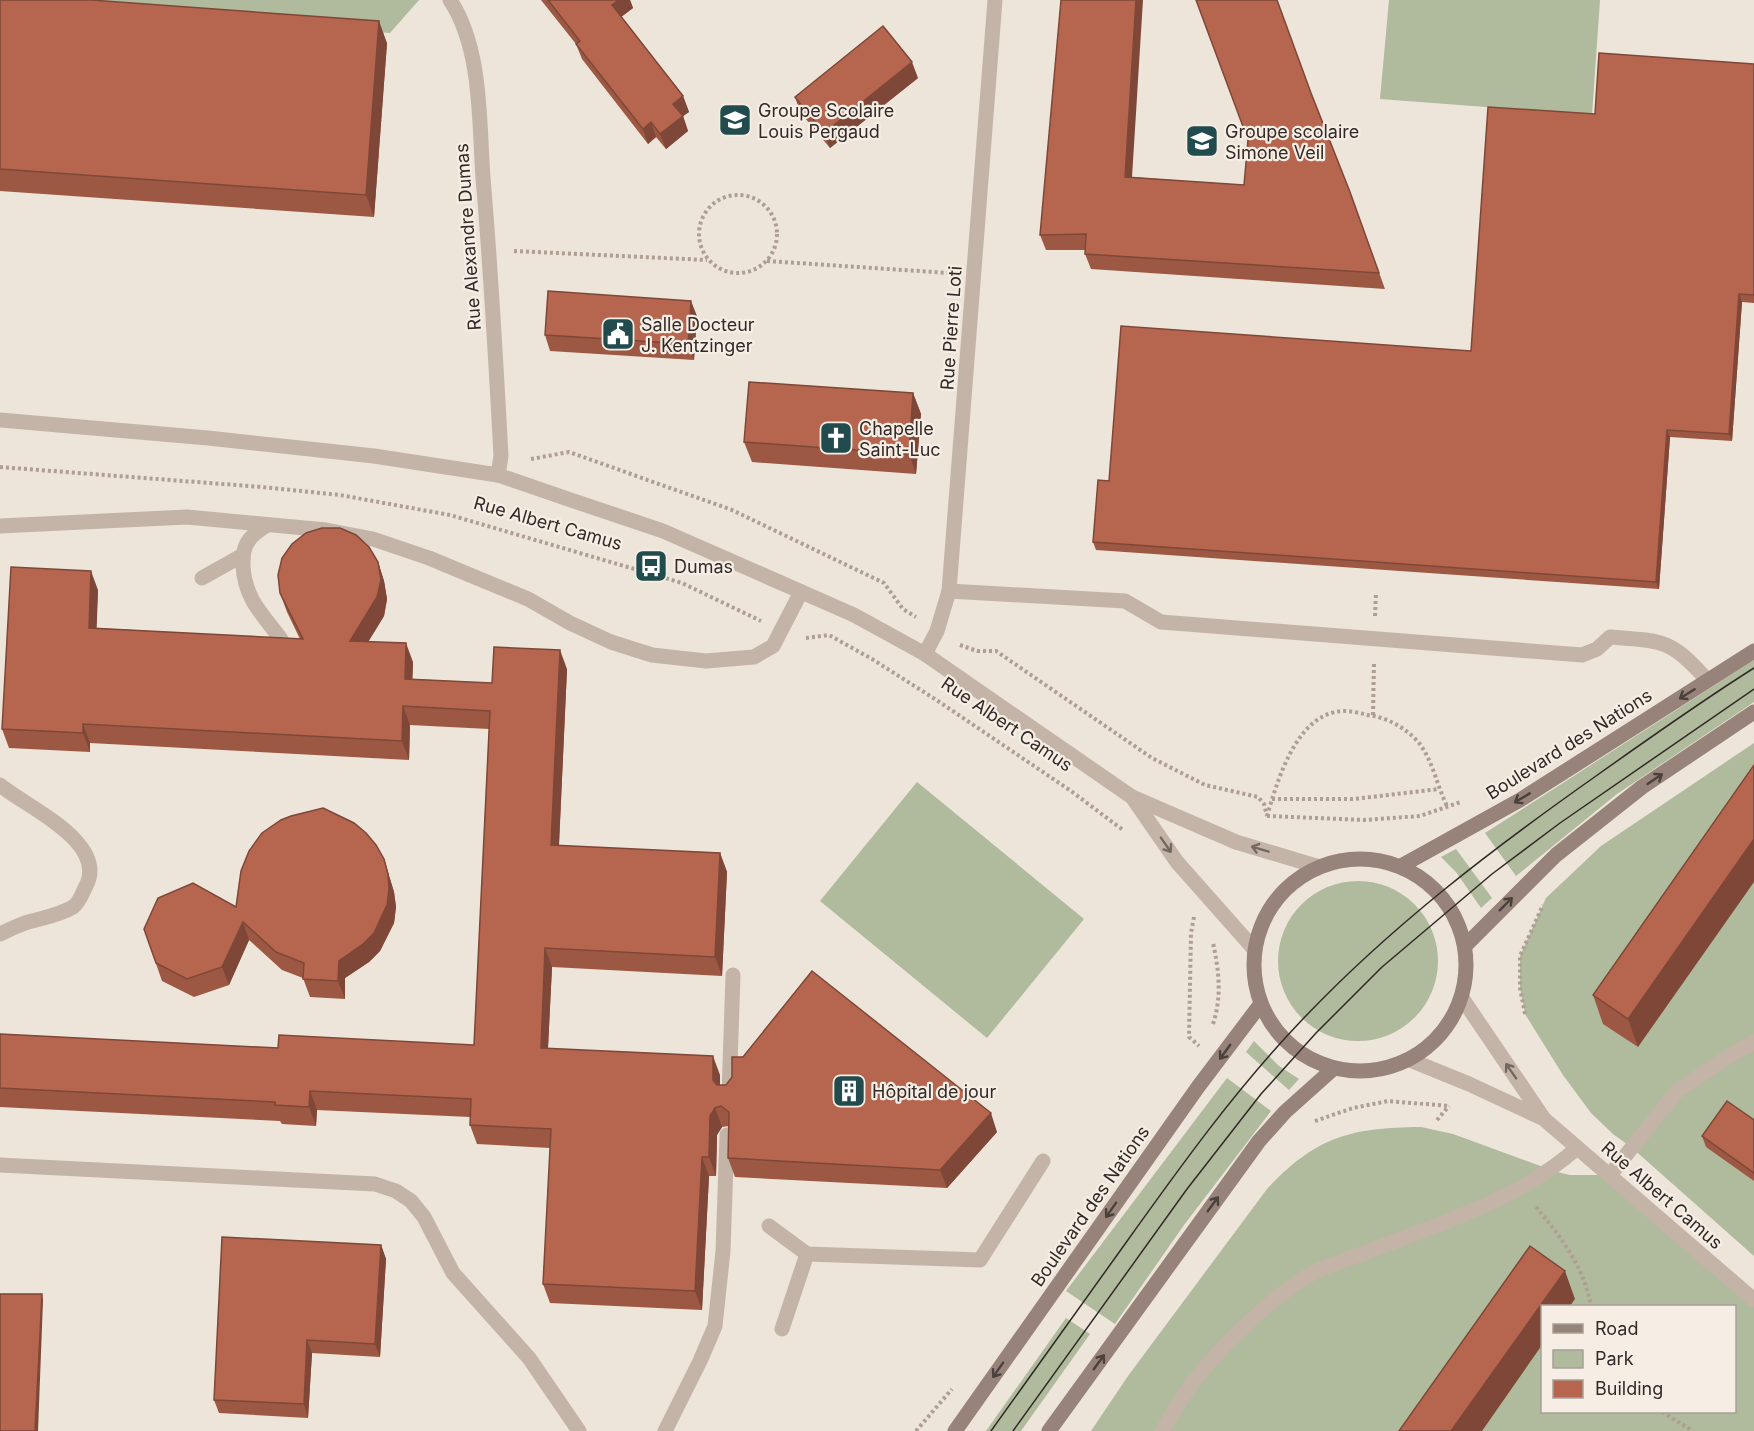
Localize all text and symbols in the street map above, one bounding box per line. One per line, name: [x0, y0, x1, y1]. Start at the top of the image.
place label: Groupe Scolaire Louis Pergaud: [758, 100, 894, 142]
school or university icon: Groupe Scolaire Louis Pergaud: [717, 102, 753, 138]
place label: Groupe scolaire Simone Veil: [1225, 121, 1359, 163]
school or university icon: Groupe scolaire Simone Veil: [1184, 123, 1220, 159]
street label: Rue Alexandre Dumas: [451, 143, 485, 331]
street label: Rue Pierre Loti: [936, 265, 966, 391]
place label: Salle Docteur J. Kentzinger: [641, 314, 755, 356]
public building icon: Salle Docteur J. Kentzinger: [600, 316, 636, 352]
place label: Chapelle Saint-Luc: [859, 418, 941, 460]
church icon: Chapelle Saint-Luc: [818, 420, 854, 456]
street label: Rue Albert Camus: [471, 492, 625, 554]
bus stop icon: Dumas: [633, 548, 669, 584]
place label: Dumas: [674, 556, 733, 577]
street label: Rue Albert Camus: [938, 672, 1076, 776]
street label: Boulevard des Nations: [1482, 684, 1656, 804]
one-way arrow: [1678, 687, 1695, 700]
one-way arrow: [1646, 772, 1663, 784]
one-way arrow: [1514, 793, 1531, 805]
one-way arrow: [1160, 836, 1172, 853]
one-way arrow: [1250, 843, 1269, 854]
one-way arrow: [1499, 897, 1514, 912]
one-way arrow: [1219, 1044, 1231, 1060]
one-way arrow: [1505, 1064, 1517, 1080]
building icon: Hôpital de jour: [831, 1073, 867, 1109]
place label: Hôpital de jour: [872, 1081, 996, 1102]
street label: Boulevard des Nations: [1027, 1122, 1153, 1290]
street label: Rue Albert Camus: [1597, 1137, 1727, 1253]
one-way arrow: [1207, 1197, 1219, 1213]
one-way arrow: [1105, 1202, 1117, 1218]
legend: [1541, 1305, 1736, 1413]
text: Road: [1595, 1318, 1638, 1339]
text: Park: [1595, 1348, 1634, 1369]
one-way arrow: [1093, 1355, 1105, 1371]
one-way arrow: [992, 1361, 1004, 1377]
text: Building: [1595, 1378, 1663, 1399]

